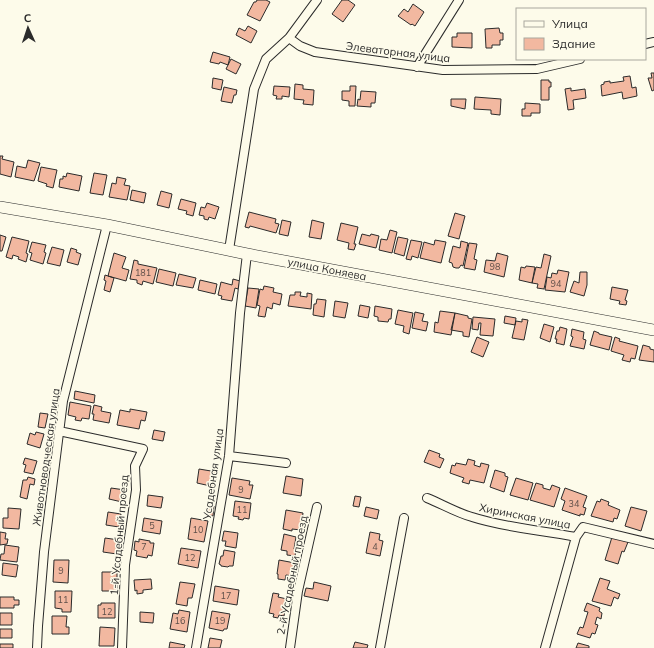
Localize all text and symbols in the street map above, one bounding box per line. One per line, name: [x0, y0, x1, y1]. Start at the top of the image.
north arrow: [8, 8, 48, 48]
legend: [516, 8, 646, 60]
text: С: [23, 11, 32, 25]
text: Улица: [551, 16, 588, 31]
text: Здание: [552, 36, 596, 51]
street label: Элеваторная улица: [345, 39, 451, 65]
street label: улица Коняева: [286, 254, 368, 284]
house number: 98: [490, 261, 500, 272]
house number: 181: [135, 267, 151, 278]
house number: 94: [551, 278, 562, 289]
street label: Животноводческая улица: [29, 387, 63, 527]
street label: Усадебная улица: [200, 427, 226, 522]
street label: 1-й Усадебный проезд: [107, 474, 131, 596]
house number: 9: [238, 484, 244, 495]
house number: 34: [569, 498, 580, 509]
street label: Хиринская улица: [478, 500, 572, 532]
house number: 11: [237, 504, 247, 515]
street label: 2-й Усадебный проезд: [274, 514, 310, 636]
house number: 5: [149, 520, 155, 531]
house number: 10: [193, 524, 203, 535]
house number: 7: [141, 541, 147, 552]
house number: 4: [372, 541, 378, 552]
house number: 12: [185, 552, 195, 563]
house number: 9: [58, 565, 64, 576]
house number: 17: [221, 590, 231, 601]
house number: 11: [58, 594, 68, 605]
house number: 12: [102, 606, 112, 617]
house number: 16: [175, 615, 185, 626]
house number: 19: [215, 615, 225, 626]

